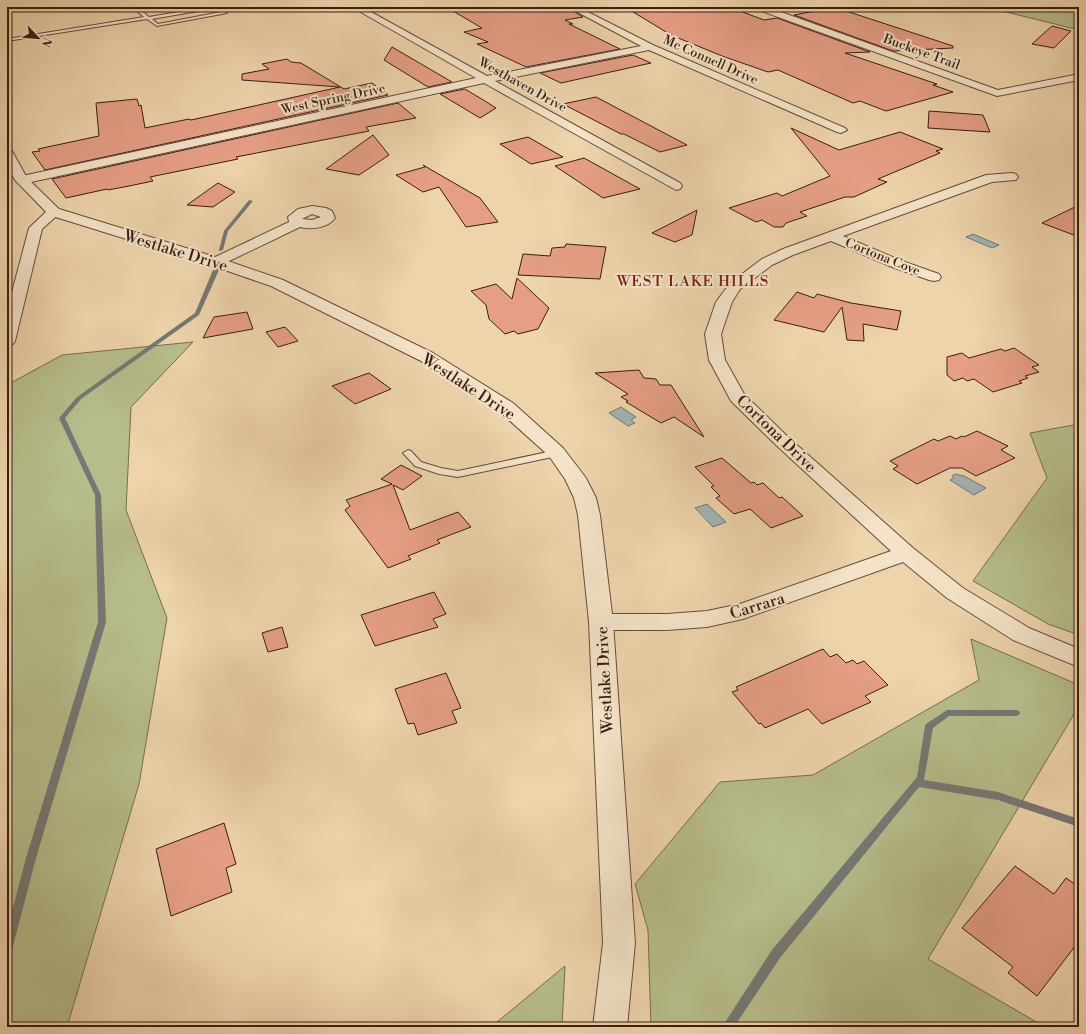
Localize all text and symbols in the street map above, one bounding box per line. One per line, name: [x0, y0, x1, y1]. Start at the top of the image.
north arrow: [18, 18, 58, 58]
street label: Buckeye Trail: [880, 30, 962, 73]
street label: Mc Connell Drive: [661, 32, 761, 88]
text: N: [38, 35, 54, 49]
street label: Westhaven Drive: [475, 53, 570, 116]
street label: West Spring Drive: [279, 80, 387, 118]
street label: Westlake Drive: [120, 225, 230, 276]
street label: Cortona Cove: [843, 235, 923, 279]
district label: WEST LAKE HILLS: [616, 272, 769, 291]
street label: Westlake Drive: [417, 349, 519, 425]
street label: Cortona Drive: [732, 391, 820, 477]
street label: Carrara: [727, 588, 788, 624]
street label: Westlake Drive: [592, 626, 618, 735]

